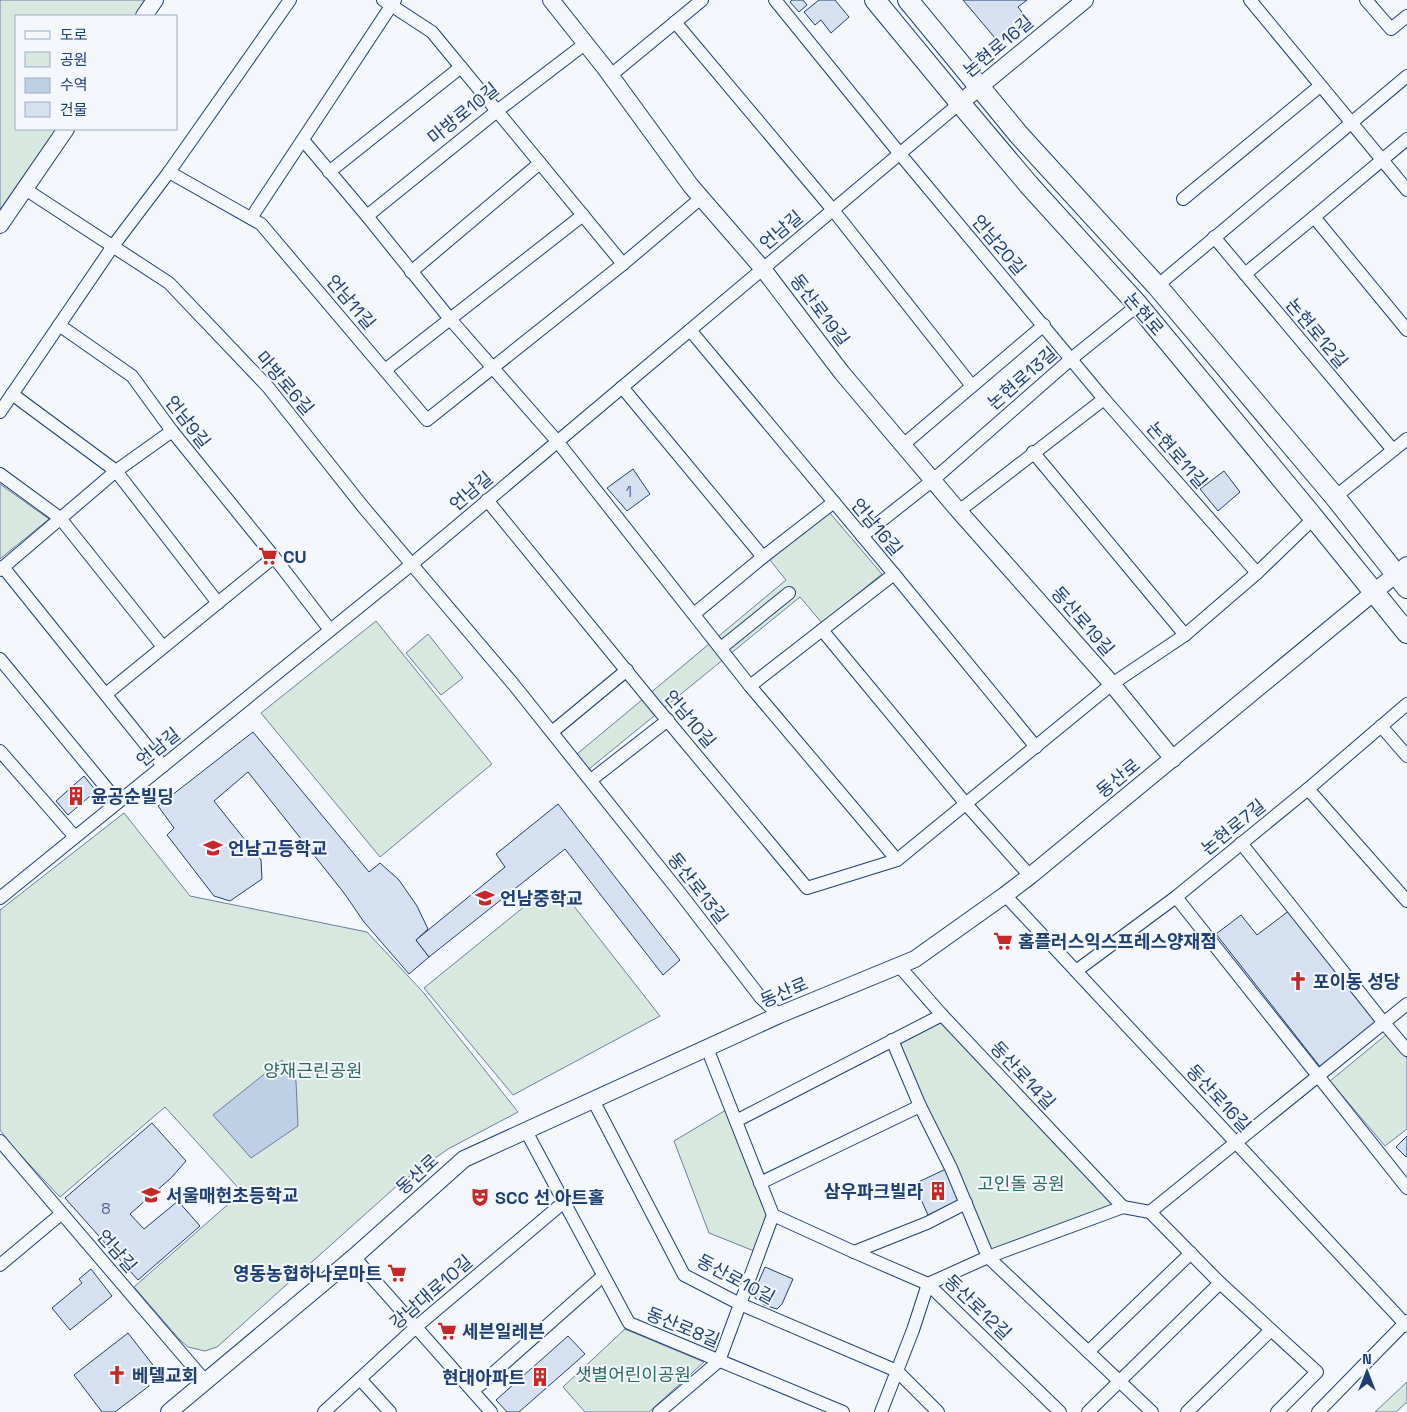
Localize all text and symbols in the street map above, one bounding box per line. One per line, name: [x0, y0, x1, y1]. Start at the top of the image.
street label: 논현로16길: [958, 10, 1038, 82]
legend: [15, 15, 178, 130]
text: 도로: [60, 25, 88, 44]
text: 공원: [60, 50, 88, 69]
text: 수역: [60, 75, 88, 94]
street label: 마방로10길: [423, 77, 503, 149]
text: 건물: [60, 100, 88, 119]
street label: 언남길: [755, 205, 807, 255]
street label: 언남20길: [967, 210, 1031, 280]
street label: 동산로19길: [785, 269, 855, 351]
street label: 언남11길: [321, 270, 381, 334]
street label: 논현로: [1119, 288, 1169, 340]
street label: 논현로12길: [1281, 293, 1353, 373]
street label: 논현로13길: [983, 342, 1061, 414]
street label: 마방로6길: [251, 346, 319, 420]
street label: 언남9길: [160, 391, 216, 453]
street label: 논현로11길: [1142, 417, 1212, 493]
street label: 언남길: [445, 466, 497, 516]
house number: 1: [626, 482, 632, 501]
street label: 언남16길: [846, 493, 908, 561]
supermarket icon: CU: [257, 545, 279, 567]
place label: CU: [283, 545, 307, 568]
street label: 동산로19길: [1047, 581, 1119, 661]
street label: 언남10길: [659, 685, 721, 753]
street label: 언남길: [131, 722, 185, 772]
street label: 동산로: [1091, 753, 1145, 803]
building icon: 윤공순빌딩: [65, 785, 87, 807]
place label: 윤공순빌딩: [91, 785, 174, 808]
street label: 논현로7길: [1196, 794, 1270, 860]
school or university icon: 언남고등학교: [202, 837, 224, 859]
place label: 언남고등학교: [228, 837, 327, 860]
street label: 동산로13길: [663, 848, 733, 928]
school or university icon: 언남중학교: [474, 887, 496, 909]
place label: 언남중학교: [500, 887, 583, 910]
supermarket icon: 홈플러스익스프레스양재점: [992, 930, 1014, 952]
place label: 홈플러스익스프레스양재점: [1018, 930, 1217, 953]
church icon: 포이동 성당: [1287, 970, 1309, 992]
place label: 포이동 성당: [1313, 970, 1400, 993]
street label: 동산로: [757, 972, 811, 1012]
street label: 동산로14길: [986, 1036, 1060, 1114]
park label: 양재근린공원: [263, 1059, 363, 1082]
street label: 동산로16길: [1182, 1059, 1256, 1137]
street label: 동산로: [391, 1149, 443, 1199]
park label: 고인돌 공원: [977, 1172, 1065, 1195]
place label: 삼우파크빌라: [824, 1180, 923, 1203]
building icon: 삼우파크빌라: [927, 1180, 949, 1202]
school or university icon: 서울매헌초등학교: [140, 1184, 162, 1206]
place label: 서울매헌초등학교: [166, 1184, 298, 1207]
theatre icon: SCC 선 아트홀: [469, 1186, 491, 1208]
place label: SCC 선 아트홀: [495, 1186, 604, 1209]
house number: 8: [101, 1199, 111, 1218]
street label: 언남길: [92, 1225, 142, 1277]
street label: 동산로10길: [693, 1249, 779, 1309]
street label: 강남대로10길: [385, 1250, 477, 1334]
place label: 영동농협하나로마트: [233, 1262, 382, 1285]
supermarket icon: 영동농협하나로마트: [386, 1262, 408, 1284]
street label: 동산로12길: [940, 1269, 1016, 1345]
street label: 동산로8길: [643, 1302, 723, 1352]
supermarket icon: 세븐일레븐: [436, 1320, 458, 1342]
place label: 세븐일레븐: [462, 1320, 545, 1343]
north arrow: [1342, 1347, 1392, 1397]
text: N: [1362, 1350, 1372, 1368]
park label: 샛별어린이공원: [575, 1363, 691, 1386]
church icon: 베델교회: [106, 1364, 128, 1386]
place label: 베델교회: [132, 1364, 198, 1387]
place label: 현대아파트: [442, 1366, 525, 1389]
building icon: 현대아파트: [529, 1366, 551, 1388]

